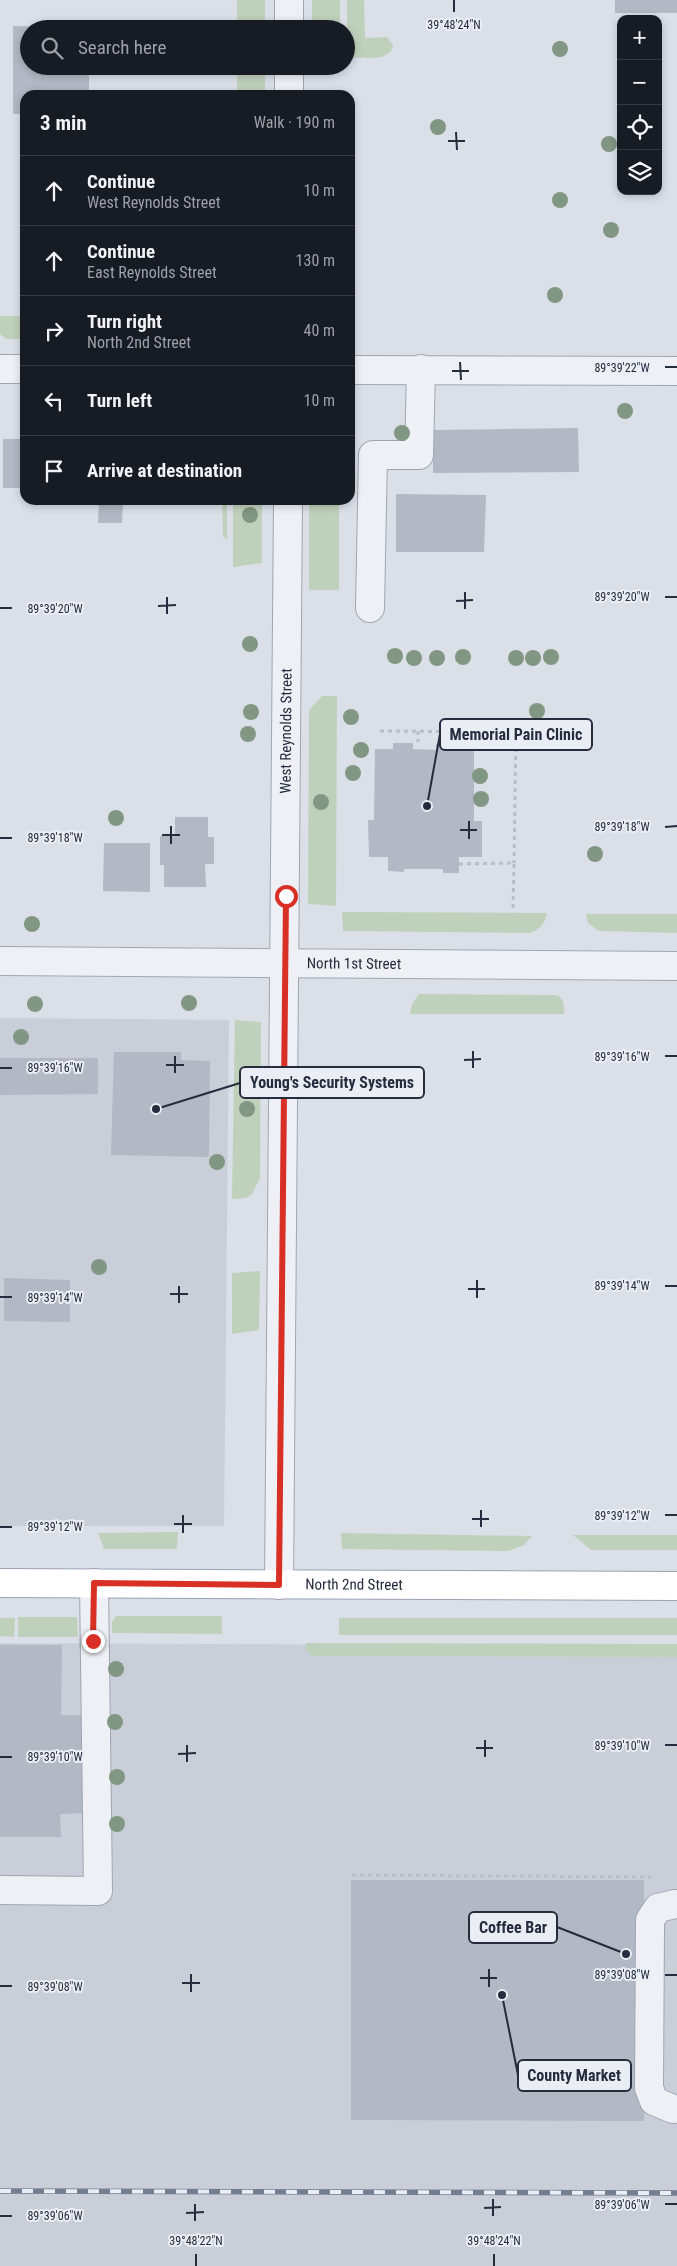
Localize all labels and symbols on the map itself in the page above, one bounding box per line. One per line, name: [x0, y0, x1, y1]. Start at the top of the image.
text: 39°48'24"N: [427, 18, 481, 32]
text: 89°39'22"W: [594, 361, 650, 375]
text: 89°39'20"W: [594, 590, 650, 604]
text: 89°39'20"W: [27, 602, 83, 616]
street label: West Reynolds Street: [277, 668, 296, 794]
callout: Memorial Pain Clinic: [440, 719, 592, 750]
text: Memorial Pain Clinic: [450, 725, 582, 744]
text: 89°39'18"W: [594, 820, 650, 834]
text: 89°39'18"W: [27, 831, 83, 845]
route start: [275, 885, 298, 908]
street label: North 1st Street: [307, 954, 401, 973]
text: 89°39'16"W: [594, 1050, 650, 1064]
text: 89°39'16"W: [27, 1061, 83, 1075]
callout: Young's Security Systems: [240, 1067, 424, 1098]
text: Young's Security Systems: [250, 1073, 414, 1092]
text: 89°39'14"W: [594, 1279, 650, 1293]
text: 89°39'14"W: [27, 1291, 83, 1305]
text: 89°39'12"W: [594, 1509, 650, 1523]
text: 89°39'12"W: [27, 1520, 83, 1534]
street label: North 2nd Street: [305, 1575, 403, 1594]
route end: [82, 1630, 105, 1653]
text: 89°39'10"W: [594, 1739, 650, 1753]
text: 89°39'10"W: [27, 1750, 83, 1764]
callout: Coffee Bar: [469, 1912, 557, 1943]
text: Coffee Bar: [479, 1918, 547, 1937]
text: 89°39'08"W: [594, 1968, 650, 1982]
text: 89°39'08"W: [27, 1980, 83, 1994]
callout: County Market: [518, 2060, 631, 2091]
text: County Market: [527, 2066, 621, 2085]
text: 89°39'06"W: [594, 2198, 650, 2212]
text: 89°39'06"W: [27, 2209, 83, 2223]
text: 39°48'22"N: [169, 2234, 223, 2248]
text: 39°48'24"N: [467, 2234, 521, 2248]

